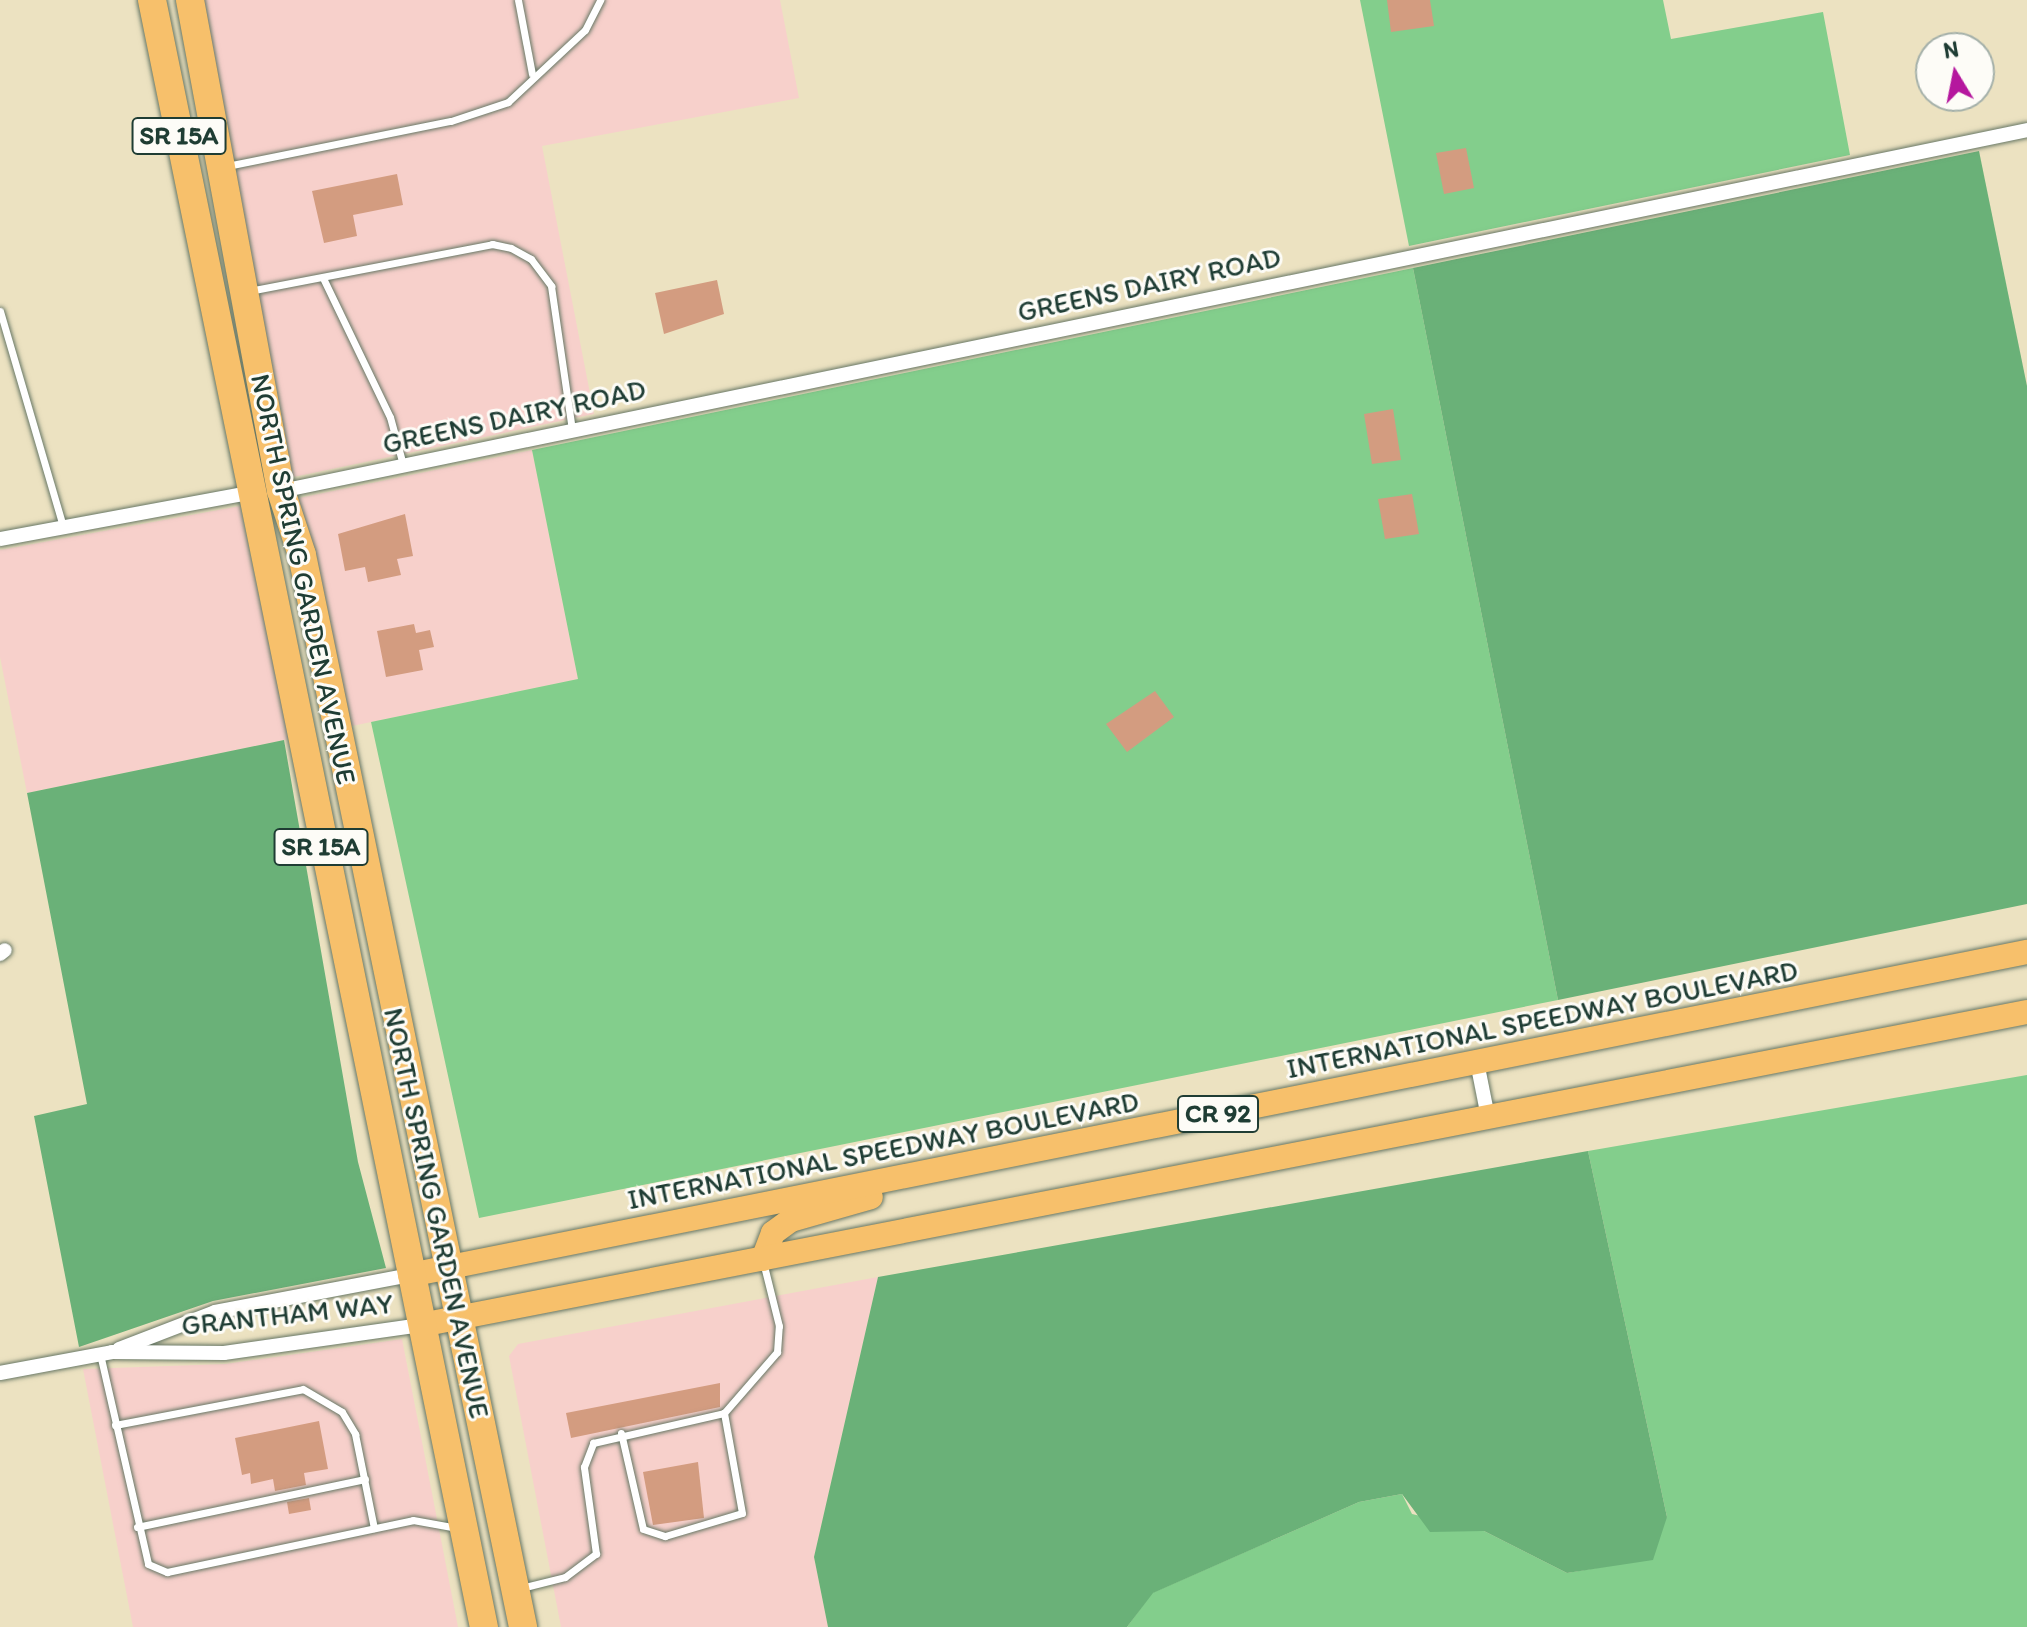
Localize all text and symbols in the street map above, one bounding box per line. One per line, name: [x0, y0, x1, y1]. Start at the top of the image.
north arrow: [1915, 32, 1995, 112]
text: N: [1941, 35, 1961, 64]
road number: SR 15A: [131, 114, 227, 158]
street label: GREENS DAIRY ROAD: [1016, 240, 1282, 328]
street label: NORTH SPRING GARDEN AVENUE: [244, 371, 364, 787]
street label: GREENS DAIRY ROAD: [381, 372, 647, 460]
road number: SR 15A: [273, 825, 369, 869]
street label: INTERNATIONAL SPEEDWAY BOULEVARD: [1284, 953, 1800, 1085]
street label: NORTH SPRING GARDEN AVENUE: [377, 1005, 497, 1421]
street label: INTERNATIONAL SPEEDWAY BOULEVARD: [625, 1084, 1141, 1216]
road number: CR 92: [1176, 1092, 1260, 1136]
street label: GRANTHAM WAY: [180, 1286, 394, 1342]

